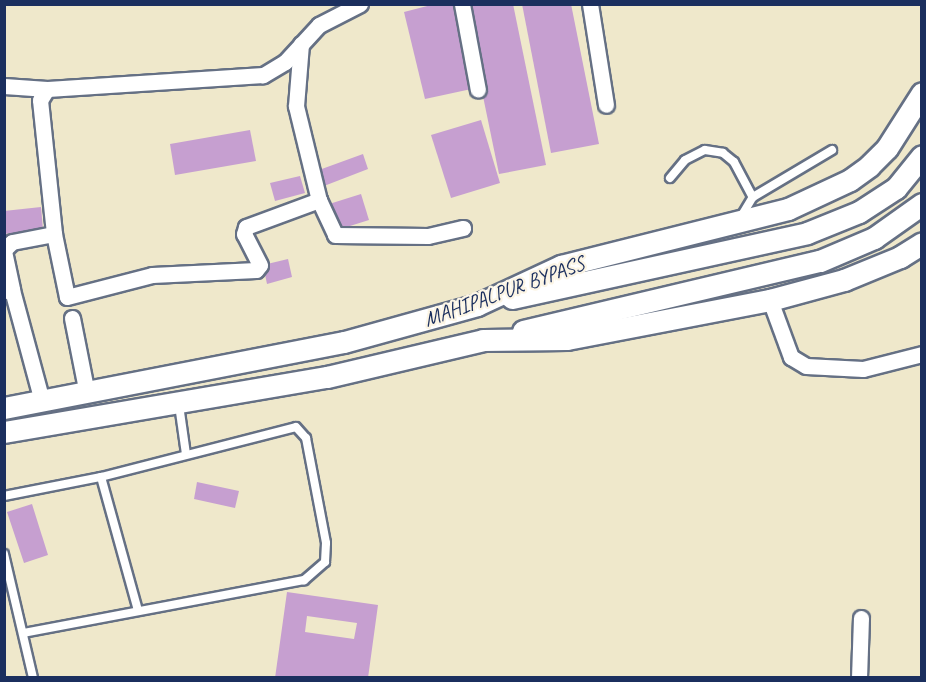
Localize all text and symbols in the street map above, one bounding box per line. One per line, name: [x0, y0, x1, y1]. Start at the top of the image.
street label: MAHIPALPUR BYPASS: [421, 250, 587, 332]

